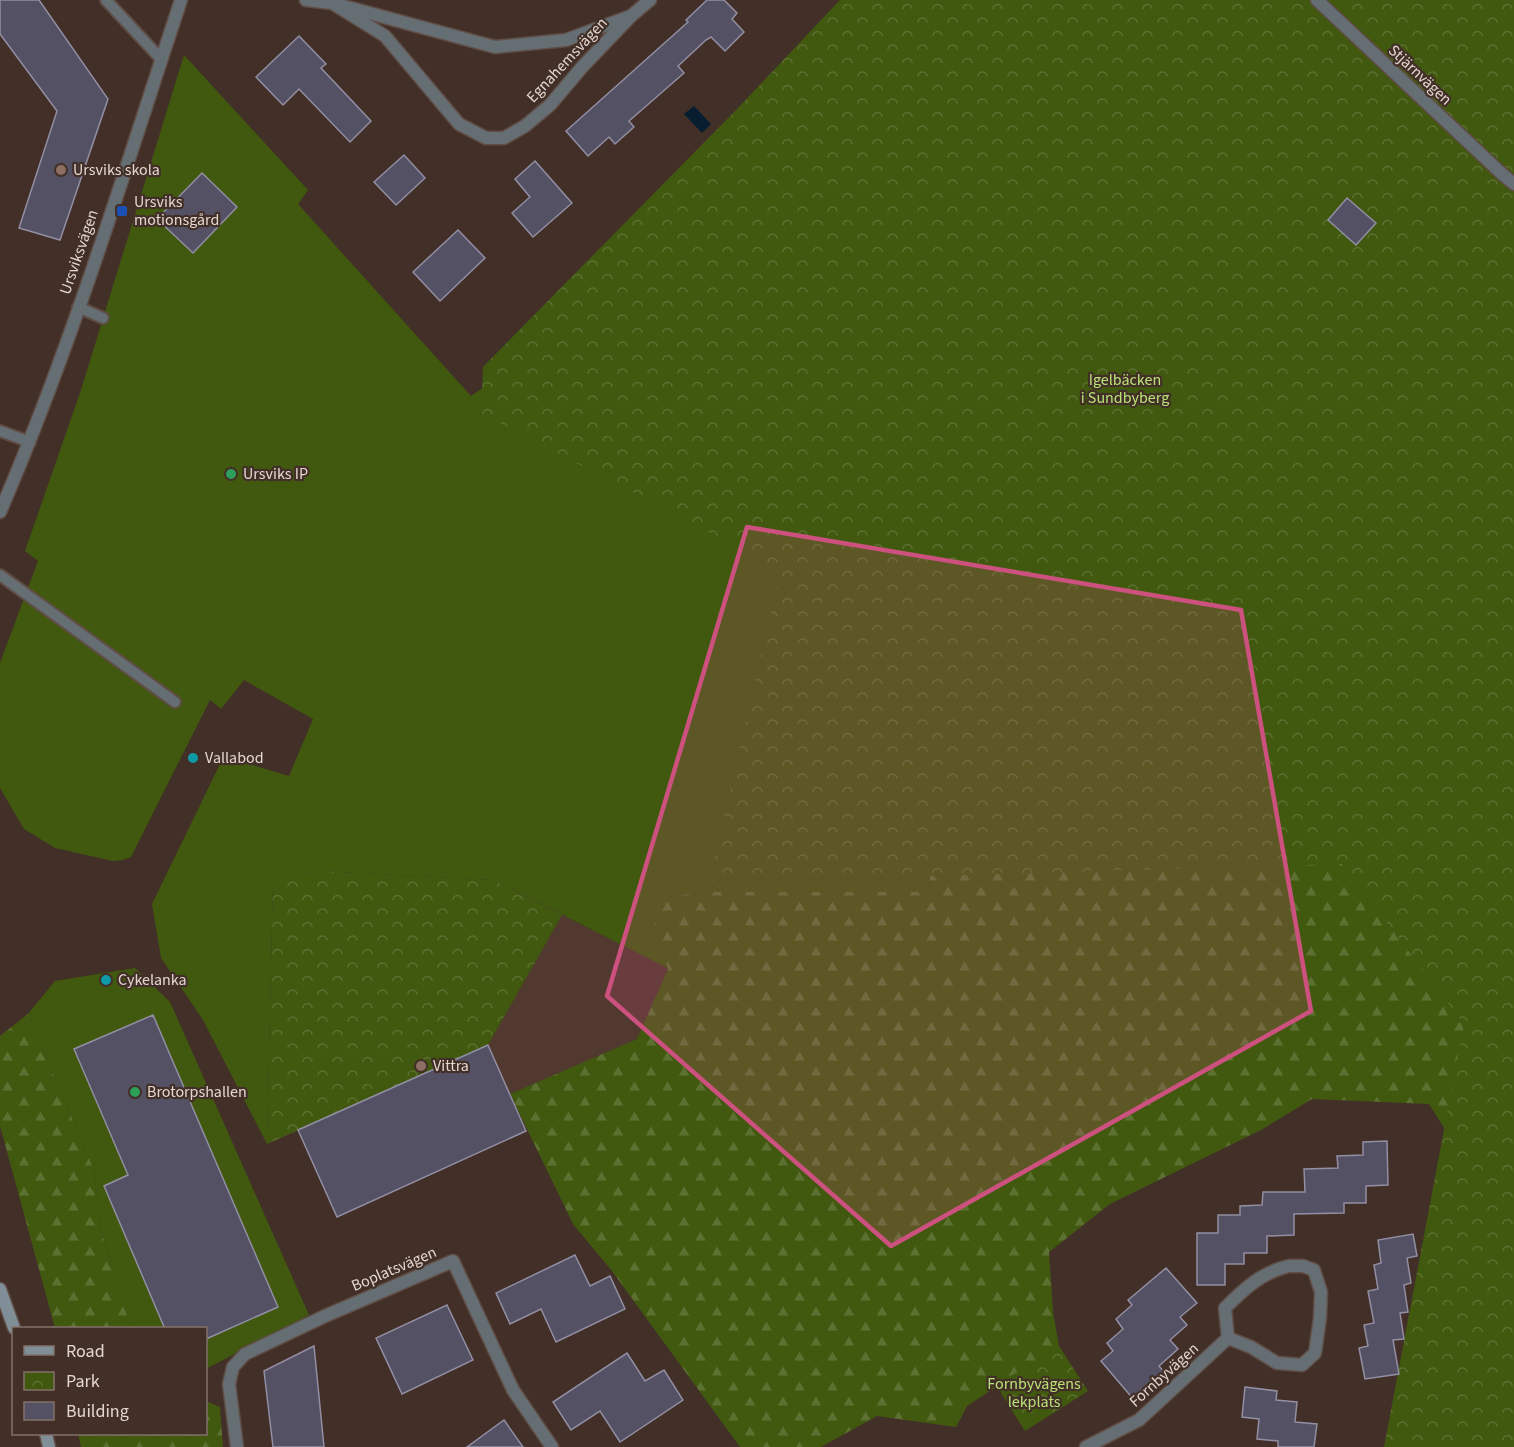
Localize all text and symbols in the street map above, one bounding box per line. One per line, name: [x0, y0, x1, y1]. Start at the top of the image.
street label: Egnahemsvägen: [522, 12, 612, 108]
street label: Stjärnvägen: [1383, 40, 1457, 110]
place label: Ursviks skola: [73, 159, 160, 181]
marker: Ursviks skola: [54, 163, 68, 177]
place label: Ursviks motionsgård: [134, 191, 219, 231]
marker: Ursviks motionsgård: [115, 204, 129, 218]
street label: Ursviksvägen: [54, 207, 104, 297]
park label: Igelbäcken i Sundbyberg: [1081, 369, 1169, 409]
place label: Ursviks IP: [243, 463, 308, 485]
marker: Ursviks IP: [224, 467, 238, 481]
place label: Vallabod: [205, 747, 264, 769]
marker: Vallabod: [186, 751, 200, 765]
place label: Cykelanka: [118, 969, 187, 991]
marker: Cykelanka: [99, 973, 113, 987]
place label: Vittra: [433, 1055, 469, 1077]
marker: Vittra: [414, 1059, 428, 1073]
place label: Brotorpshallen: [147, 1081, 247, 1103]
marker: Brotorpshallen: [128, 1085, 142, 1099]
street label: Boplatsvägen: [348, 1241, 440, 1297]
legend: [12, 1327, 207, 1435]
street label: Fornbyvägen: [1124, 1338, 1204, 1412]
text: Road: [66, 1339, 105, 1364]
text: Park: [66, 1369, 100, 1394]
park label: Fornbyvägens lekplats: [987, 1373, 1081, 1413]
text: Building: [66, 1399, 129, 1424]

